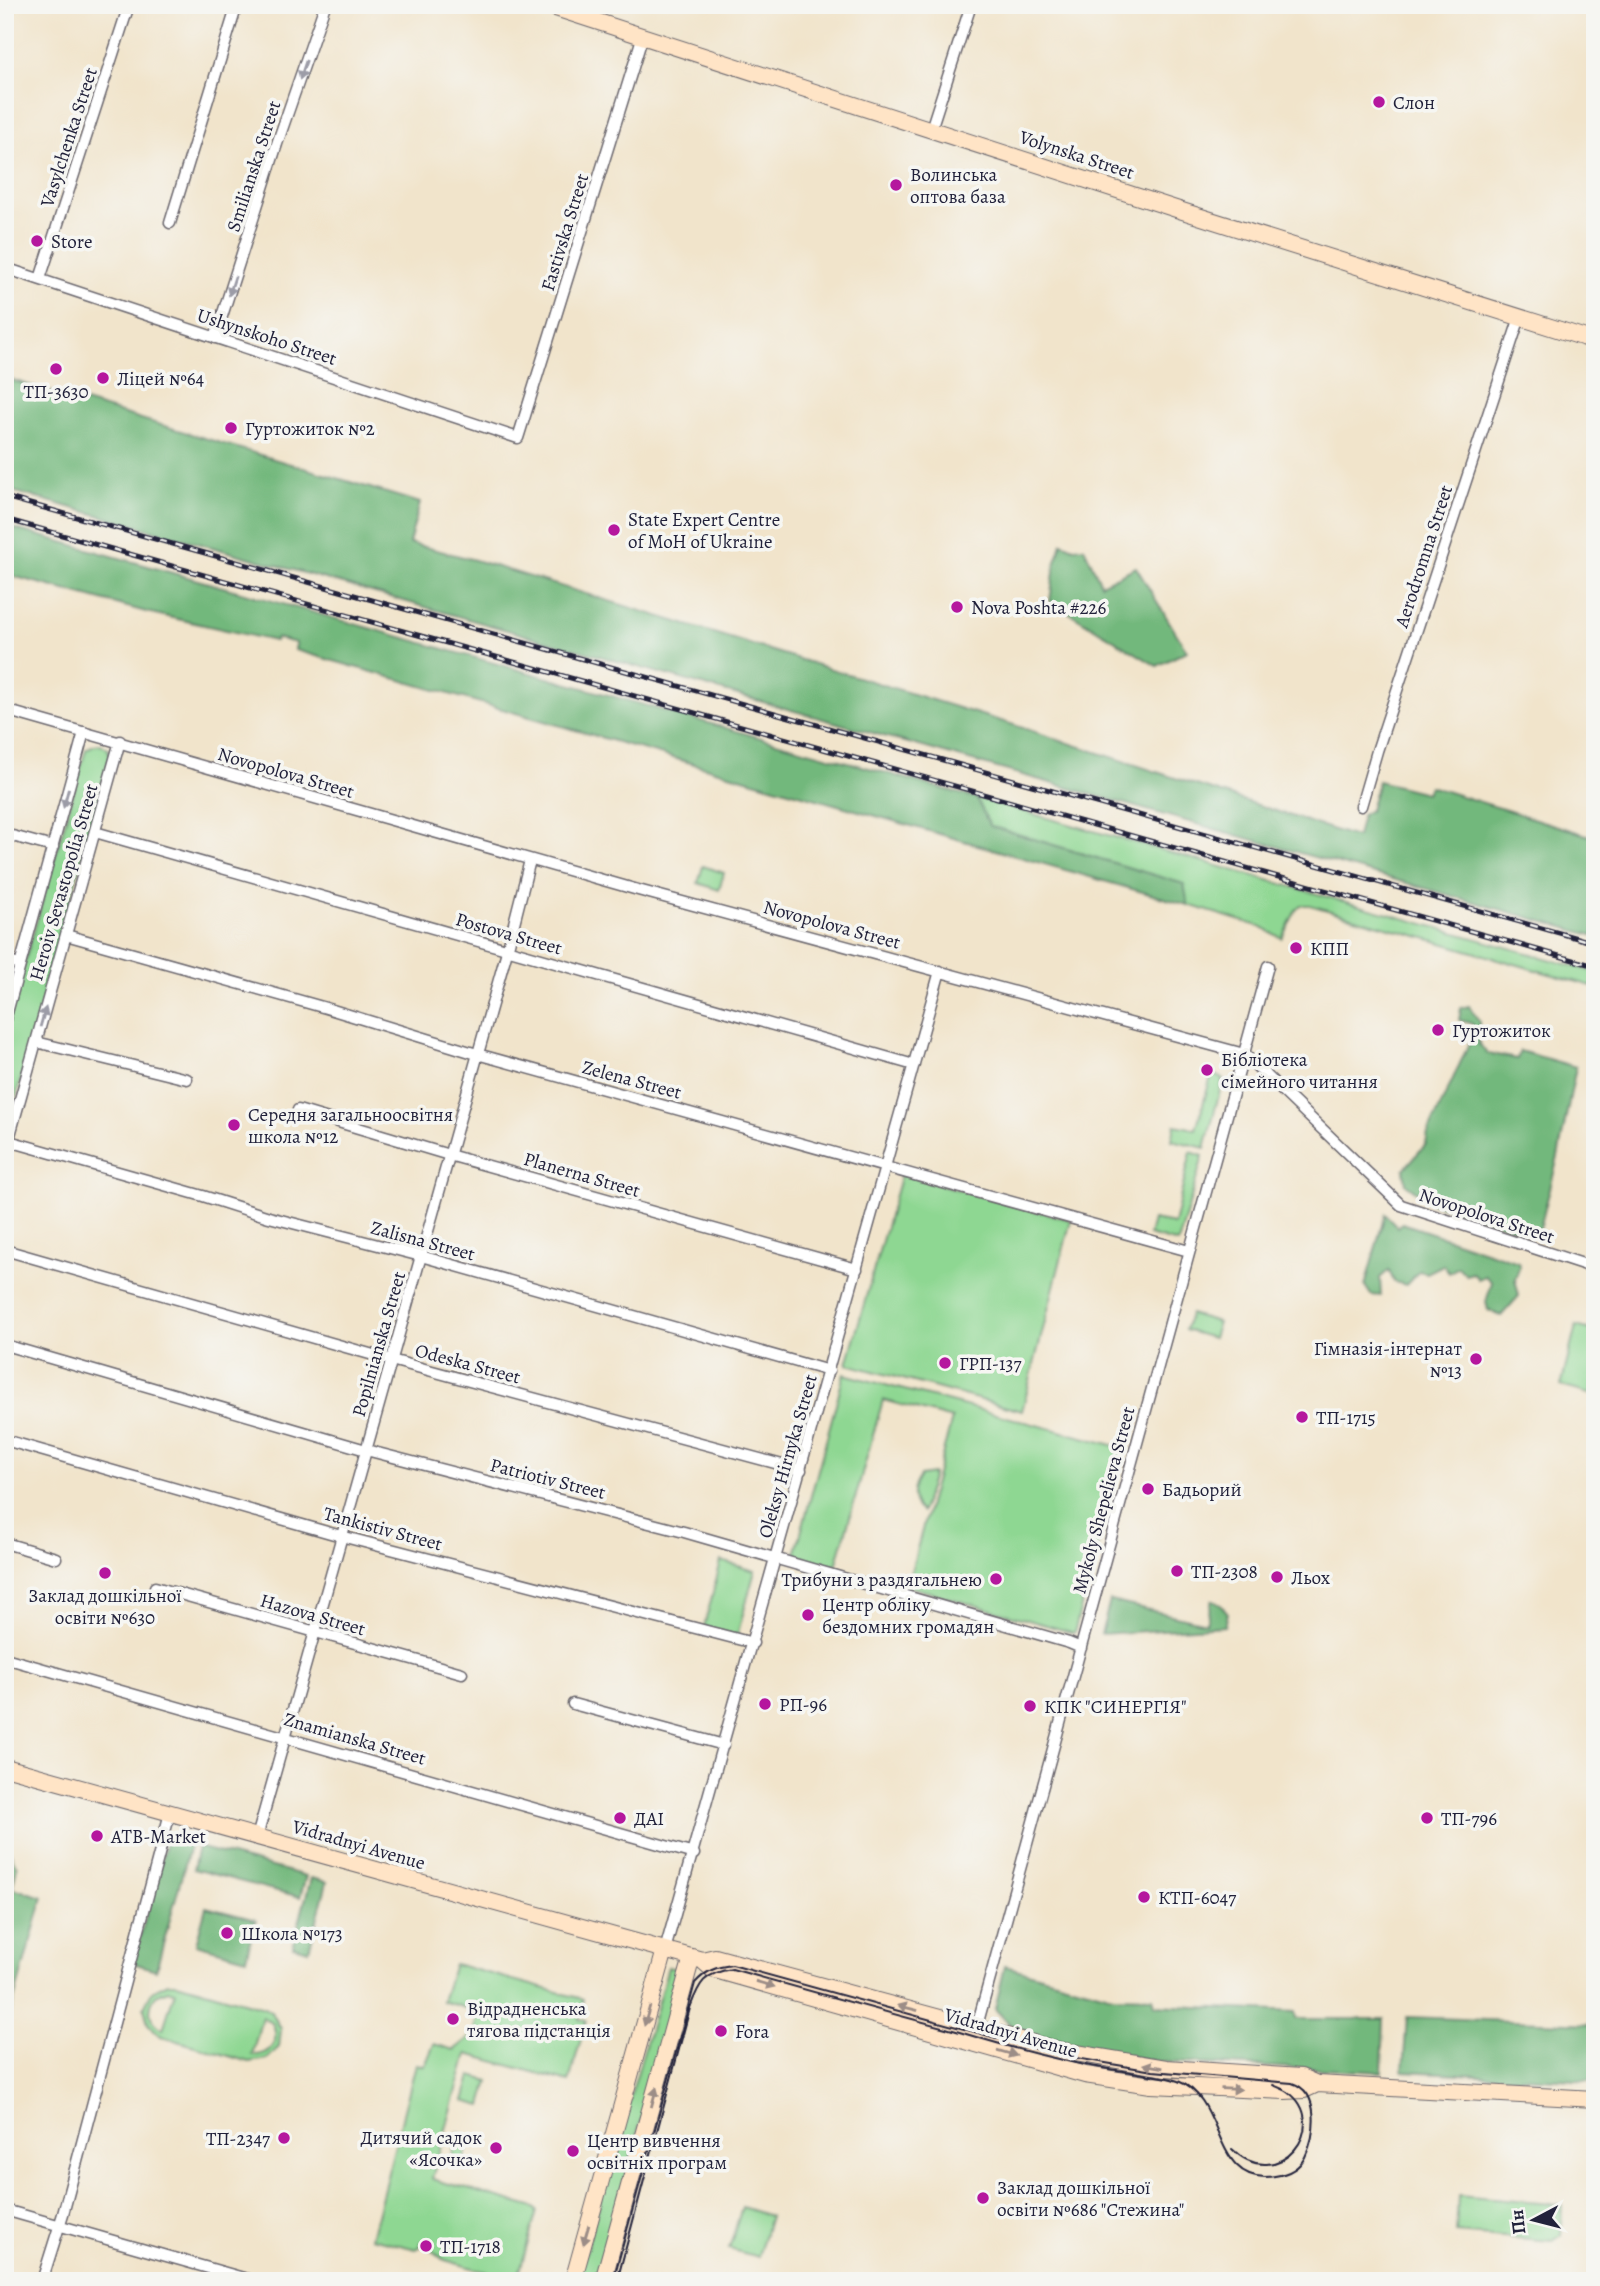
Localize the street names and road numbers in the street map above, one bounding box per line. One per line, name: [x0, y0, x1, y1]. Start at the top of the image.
street label: Vasylchenka Street: [34, 64, 104, 211]
street label: Smilianska Street: [221, 97, 287, 235]
street label: Volynska Street: [1015, 124, 1137, 186]
street label: Fastivska Street: [535, 170, 595, 294]
street label: Ushynskoho Street: [193, 302, 340, 372]
street label: Aerodromna Street: [1388, 482, 1459, 632]
street label: Novopolova Street: [214, 741, 357, 805]
street label: Heroiv Sevastopolia Street: [23, 781, 105, 984]
street label: Novopolova Street: [760, 894, 903, 956]
street label: Postova Street: [452, 906, 565, 962]
street label: Zelena Street: [579, 1054, 684, 1106]
street label: Planerna Street: [521, 1146, 643, 1204]
street label: Novopolova Street: [1416, 1182, 1558, 1250]
street label: Zalisna Street: [368, 1215, 478, 1267]
street label: Popilnianska Street: [346, 1269, 412, 1420]
street label: Odeska Street: [412, 1337, 523, 1390]
street label: Oleksy Hirnyka Street: [752, 1371, 824, 1541]
street label: Mykoly Shepelieva Street: [1066, 1404, 1141, 1597]
street label: Patriotiv Street: [487, 1452, 608, 1506]
street label: Tankistiv Street: [321, 1501, 445, 1557]
street label: Hazova Street: [257, 1588, 368, 1642]
street label: Znamianska Street: [281, 1706, 429, 1772]
street label: Vidradnyi Avenue: [288, 1813, 428, 1876]
street label: Vidradnyi Avenue: [940, 2001, 1080, 2064]

